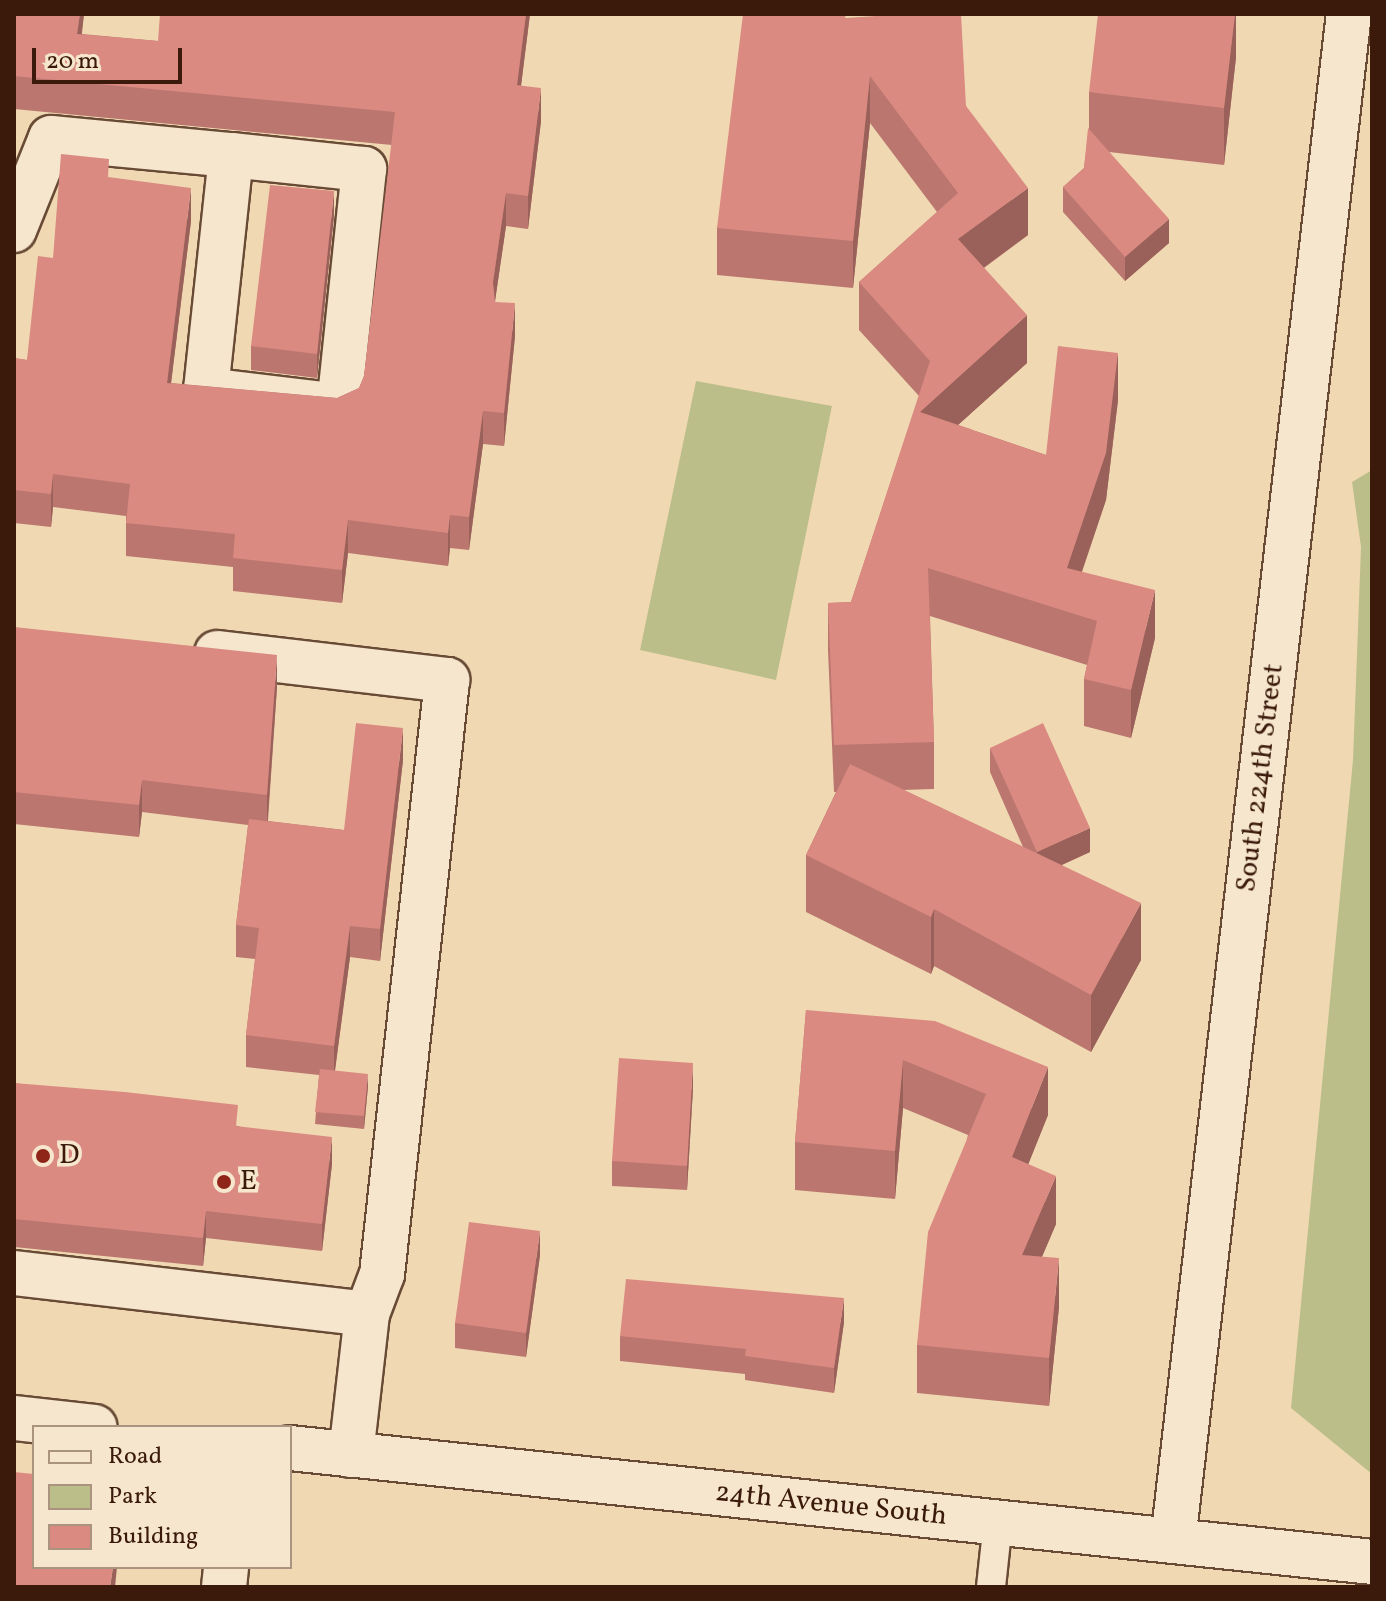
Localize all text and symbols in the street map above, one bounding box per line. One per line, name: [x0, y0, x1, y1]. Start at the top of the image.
scale bar: [36, 32, 186, 82]
text: 20 m: [46, 45, 99, 79]
street label: South 224th Street: [1230, 662, 1292, 894]
place label: D: [59, 1139, 79, 1173]
marker: D: [34, 1147, 52, 1165]
place label: E: [240, 1165, 257, 1199]
marker: E: [215, 1173, 233, 1191]
legend: [32, 1425, 292, 1569]
text: Road: [108, 1440, 162, 1474]
street label: 24th Avenue South: [713, 1476, 949, 1534]
text: Park: [108, 1480, 157, 1514]
text: Building: [108, 1520, 198, 1554]

